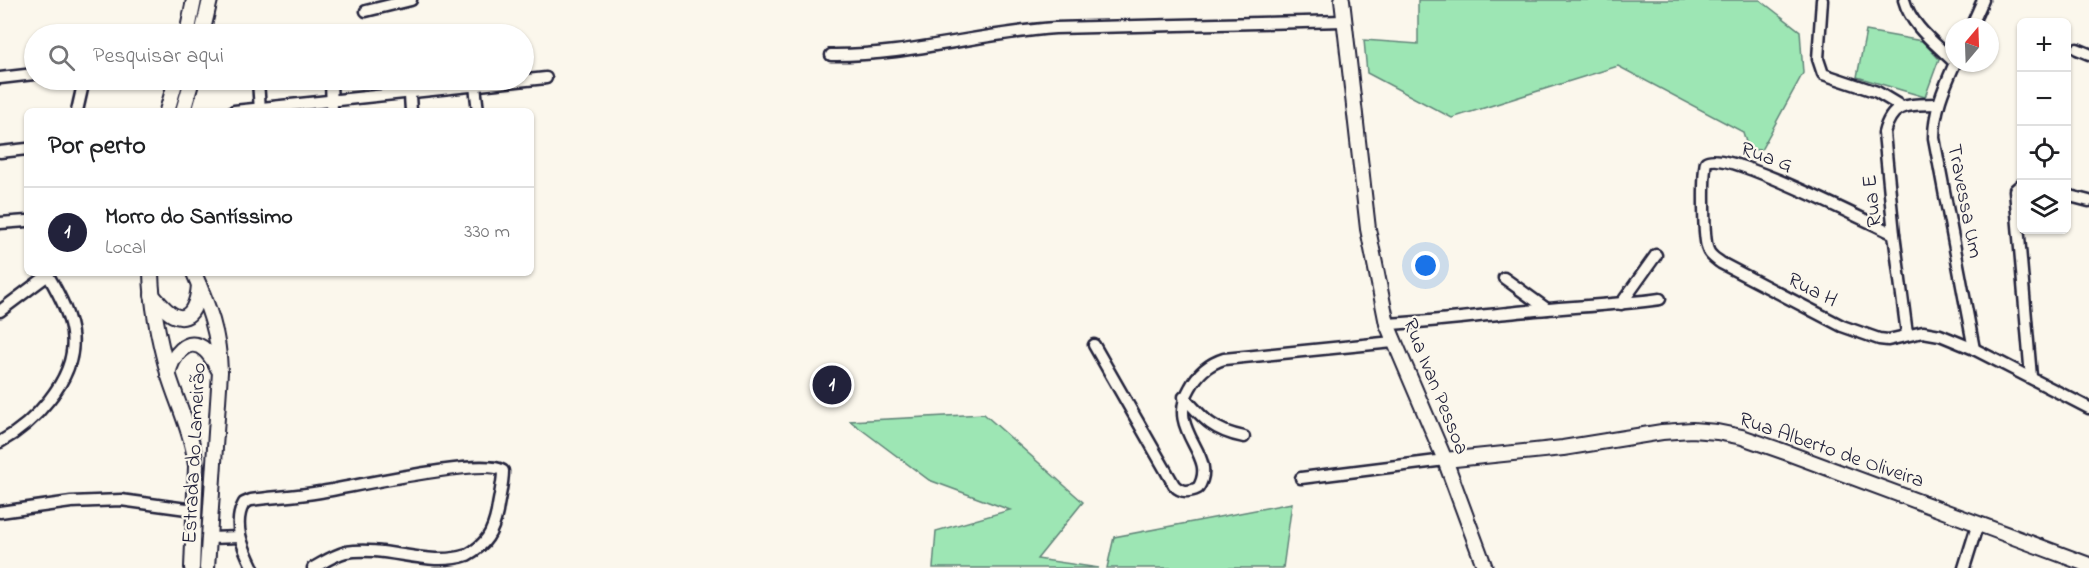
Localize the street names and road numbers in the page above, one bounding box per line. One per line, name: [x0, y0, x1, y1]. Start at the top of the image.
street label: Rua G: [1736, 135, 1797, 181]
street label: Travessa Um: [1938, 142, 1990, 261]
street label: Rua E: [1855, 173, 1891, 229]
street label: Rua H: [1782, 266, 1842, 316]
street label: Rua Ivan Pessoa: [1394, 314, 1476, 459]
street label: Estrada do Lameirão: [175, 362, 215, 544]
street label: Rua Alberto de Oliveira: [1735, 405, 1928, 497]

